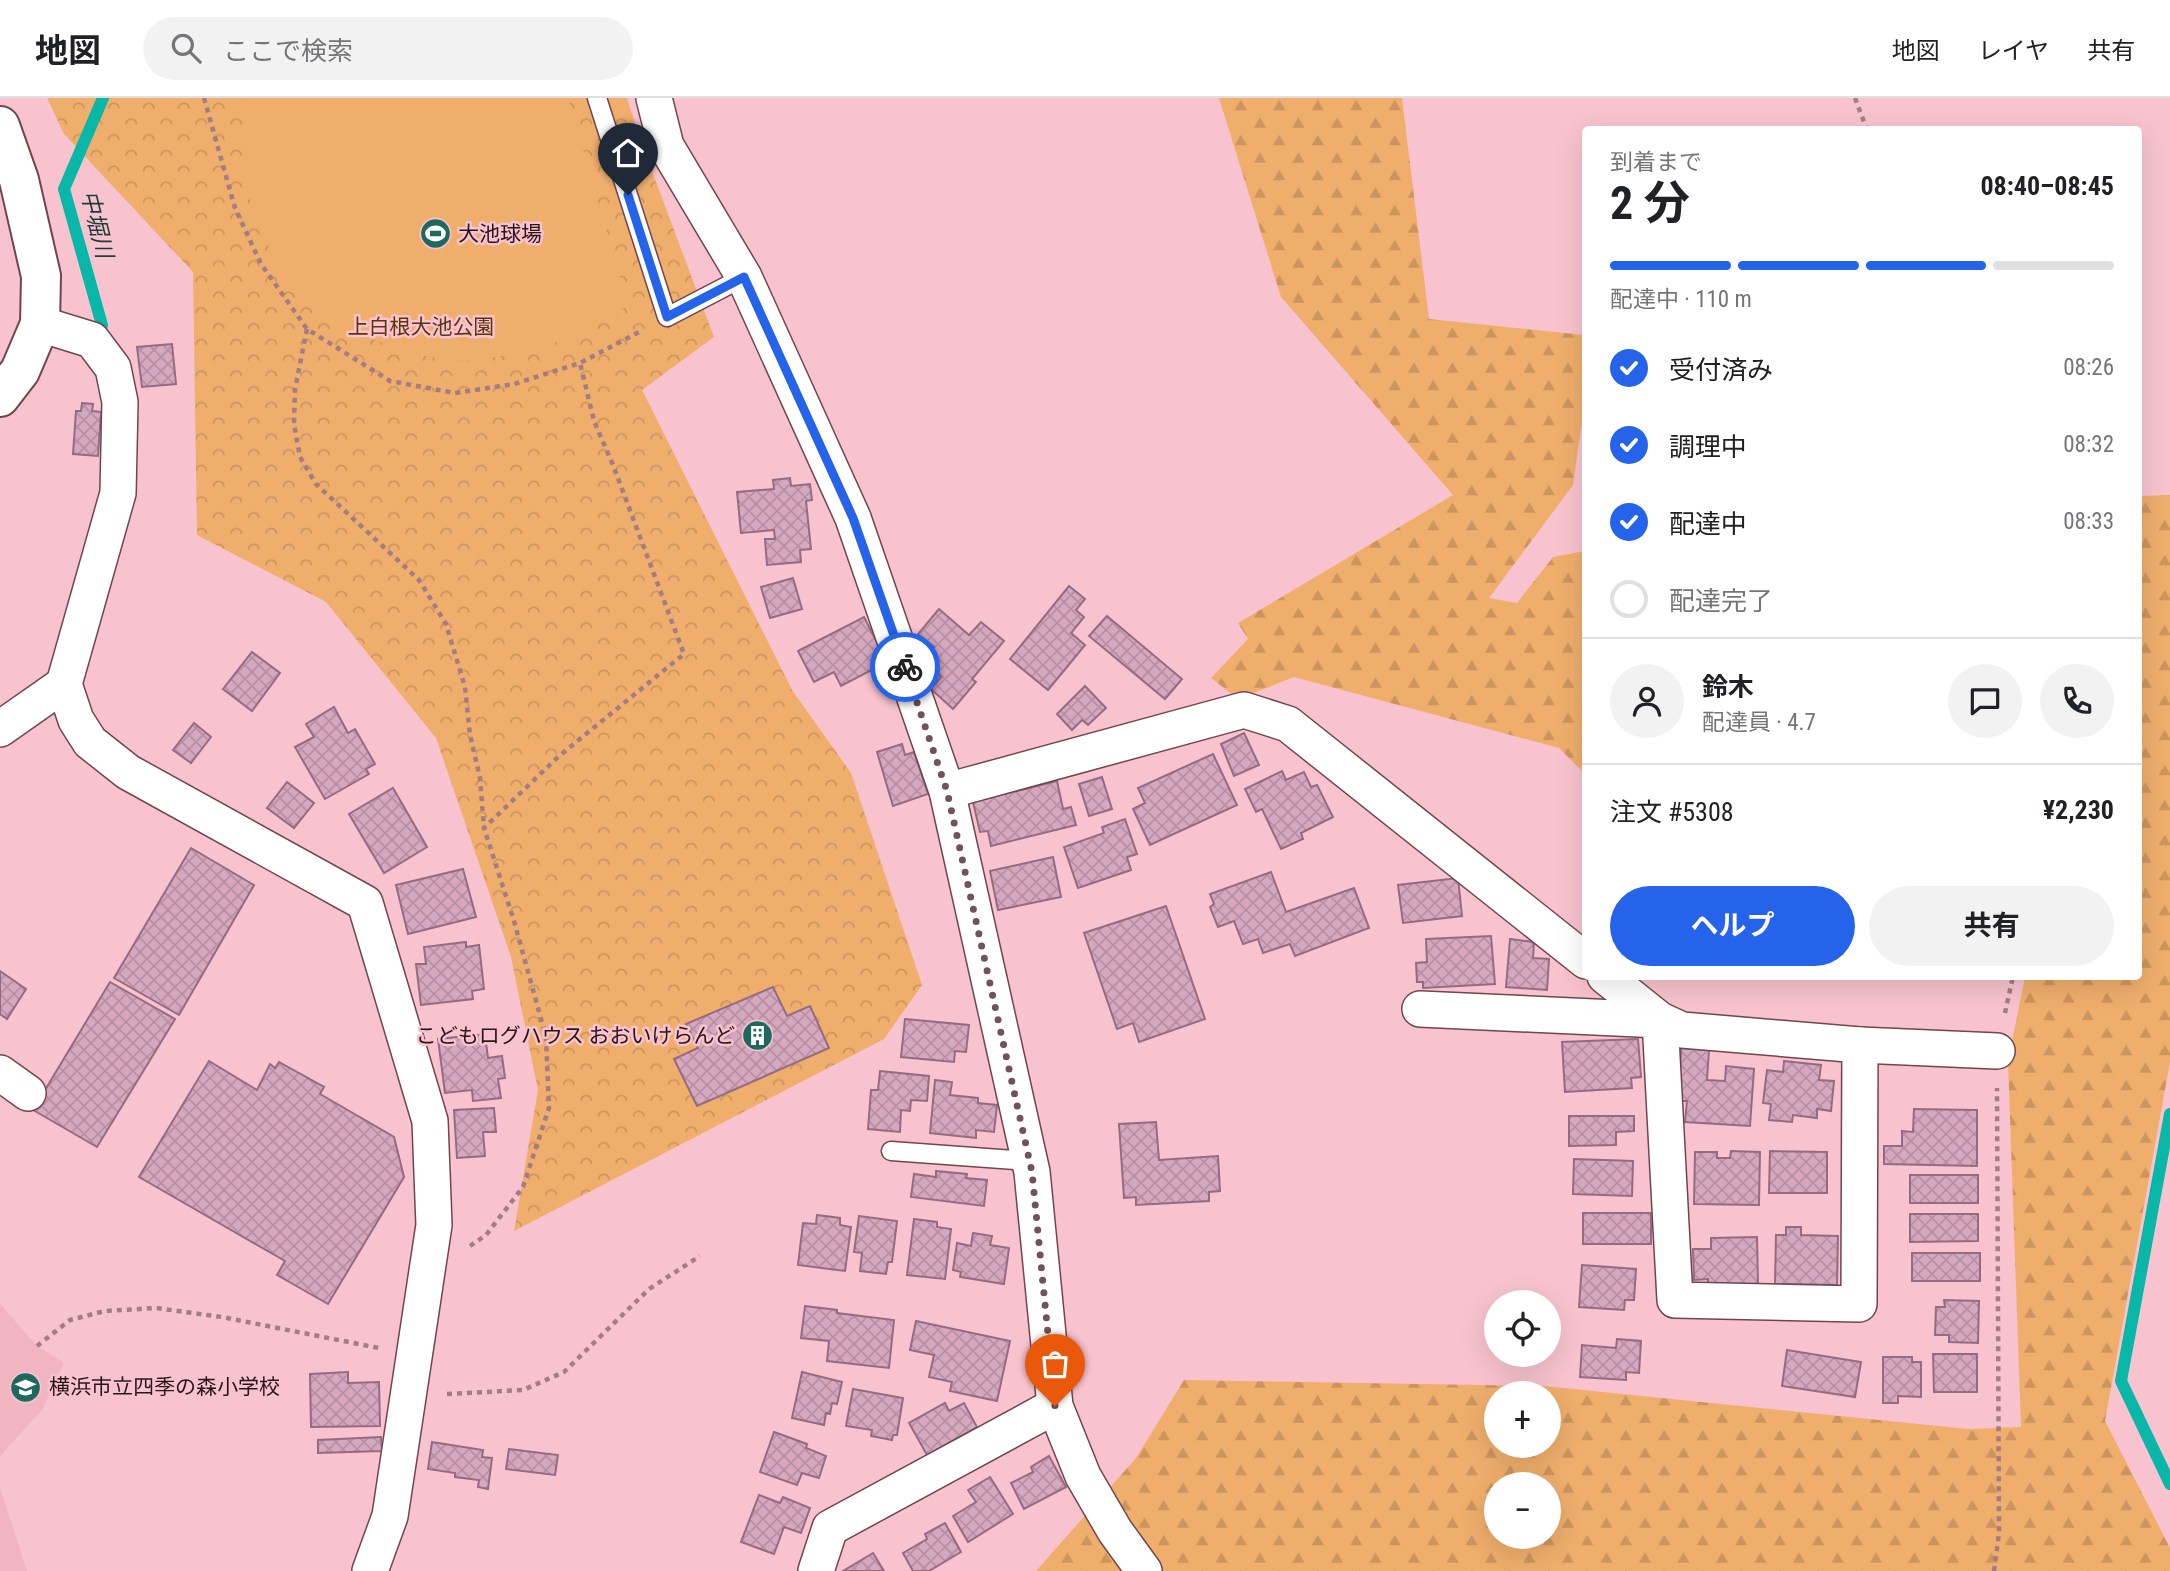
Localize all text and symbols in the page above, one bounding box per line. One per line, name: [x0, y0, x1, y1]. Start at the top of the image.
search box: [143, 17, 633, 80]
icon: search: [167, 29, 205, 67]
text: 地図: [35, 31, 101, 70]
text: ここで検索: [223, 36, 353, 66]
text: 地図: [1892, 37, 1940, 65]
text: レイヤ: [1978, 37, 2049, 65]
text: 共有: [2087, 37, 2135, 65]
pin: [598, 123, 658, 195]
icon: home: [609, 134, 647, 172]
text: 到着まで: [1610, 149, 1702, 176]
text: 08:40–08:45: [1980, 171, 2114, 201]
text: 2 分: [1610, 176, 1690, 230]
water label: 中堀川: [75, 187, 119, 264]
sports icon: 大池球場: [418, 217, 452, 251]
place label: 大池球場: [458, 222, 542, 246]
text: 配達中 · 110 m: [1610, 286, 1752, 313]
park label: 上白根大池公園: [348, 315, 495, 339]
icon: check: [1610, 349, 1648, 387]
text: 08:26: [2063, 354, 2114, 381]
text: 受付済み: [1669, 355, 1773, 385]
icon: check: [1610, 426, 1648, 464]
text: 08:32: [2063, 431, 2114, 458]
text: 調理中: [1669, 432, 1747, 462]
icon: check: [1610, 503, 1648, 541]
text: 08:33: [2063, 508, 2114, 535]
text: 配達中: [1669, 509, 1747, 539]
text: 配達完了: [1669, 586, 1773, 616]
courier: [870, 632, 940, 702]
icon: bike: [886, 648, 924, 686]
button: person: [1610, 664, 1684, 738]
button: chat: [1948, 664, 2022, 738]
button: phone: [2040, 664, 2114, 738]
text: 鈴木: [1702, 672, 1754, 702]
text: 配達員 · 4.7: [1702, 709, 1816, 736]
text: ¥2,230: [2043, 795, 2114, 825]
text: 注文 #5308: [1610, 797, 1734, 827]
button: ヘルプ: [1610, 886, 1855, 966]
button: 共有: [1869, 886, 2114, 966]
building icon: こどもログハウス おおいけらんど: [741, 1019, 775, 1053]
place label: こどもログハウス おおいけらんど: [416, 1024, 735, 1048]
map controls: [1484, 1290, 1561, 1549]
button: locate: [1484, 1290, 1561, 1367]
pin: [1025, 1334, 1085, 1406]
icon: bag: [1036, 1345, 1074, 1383]
school or university icon: 横浜市立四季の森小学校: [9, 1370, 43, 1404]
place label: 横浜市立四季の森小学校: [49, 1375, 280, 1399]
button: +: [1484, 1381, 1561, 1458]
button: −: [1484, 1472, 1561, 1549]

